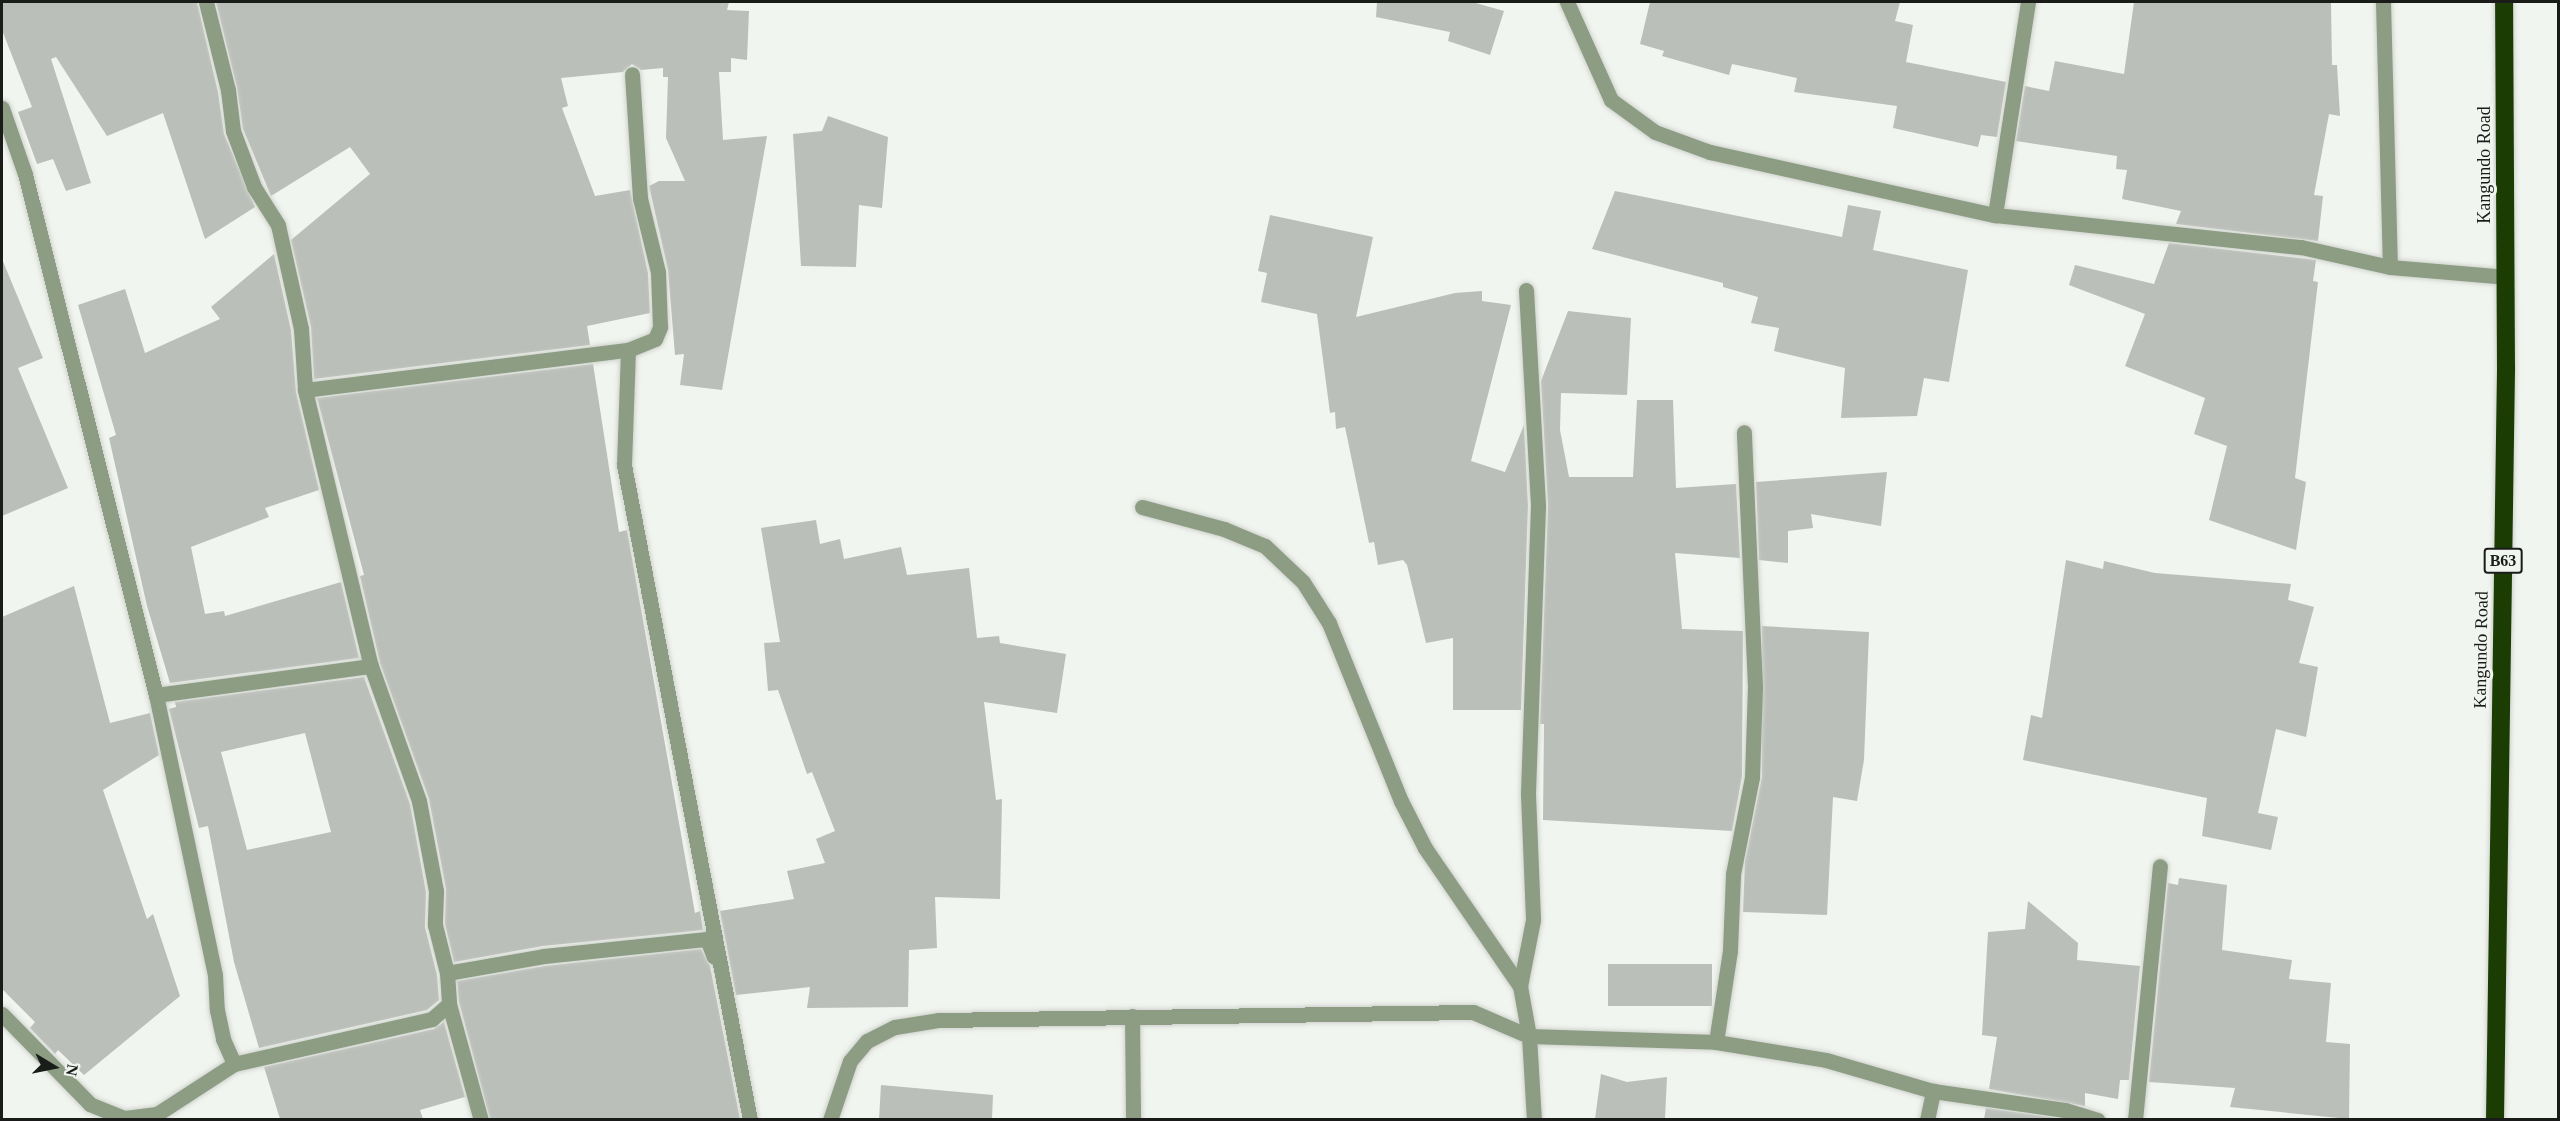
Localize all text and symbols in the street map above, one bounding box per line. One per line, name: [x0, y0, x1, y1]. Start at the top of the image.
street label: Kangundo Road: [2473, 106, 2495, 224]
road number: B63: [2484, 548, 2522, 574]
street label: Kangundo Road: [2469, 591, 2493, 709]
north arrow: [24, 1037, 84, 1097]
text: N: [63, 1063, 82, 1077]

